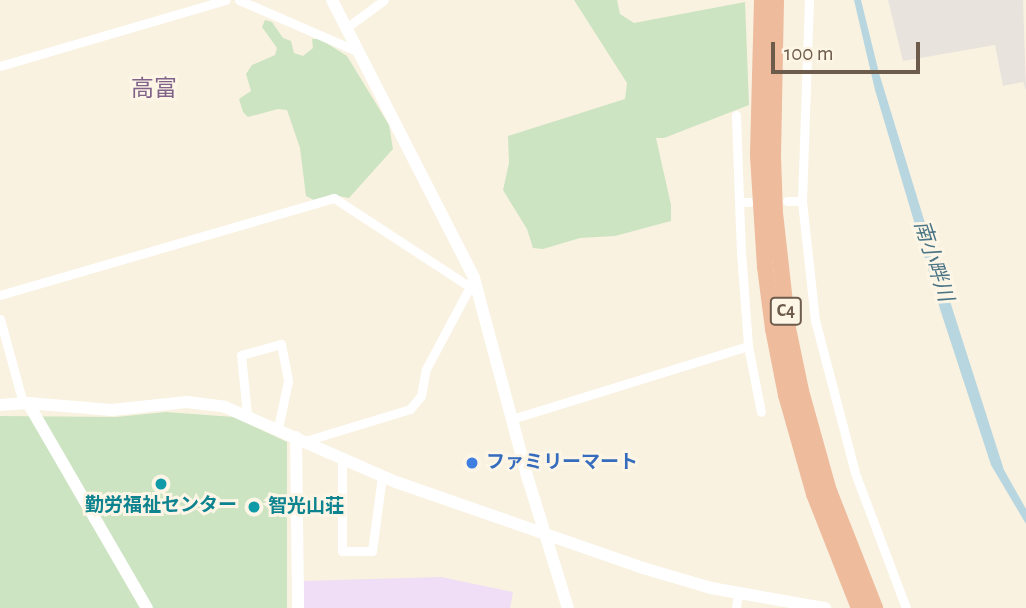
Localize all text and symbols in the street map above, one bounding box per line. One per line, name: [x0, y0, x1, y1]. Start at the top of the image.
scale bar: [774, 28, 923, 72]
text: 100 m: [784, 43, 834, 64]
district label: 高富: [131, 76, 177, 104]
water label: 南小畔川: [908, 217, 958, 305]
road number: C4: [768, 296, 804, 326]
place label: ファミリーマート: [486, 452, 638, 474]
marker: ファミリーマート: [464, 455, 480, 471]
marker: 勤労福祉センター: [153, 476, 169, 492]
place label: 勤労福祉センター: [85, 495, 237, 517]
place label: 智光山荘: [268, 496, 344, 518]
marker: 智光山荘: [246, 499, 262, 515]

